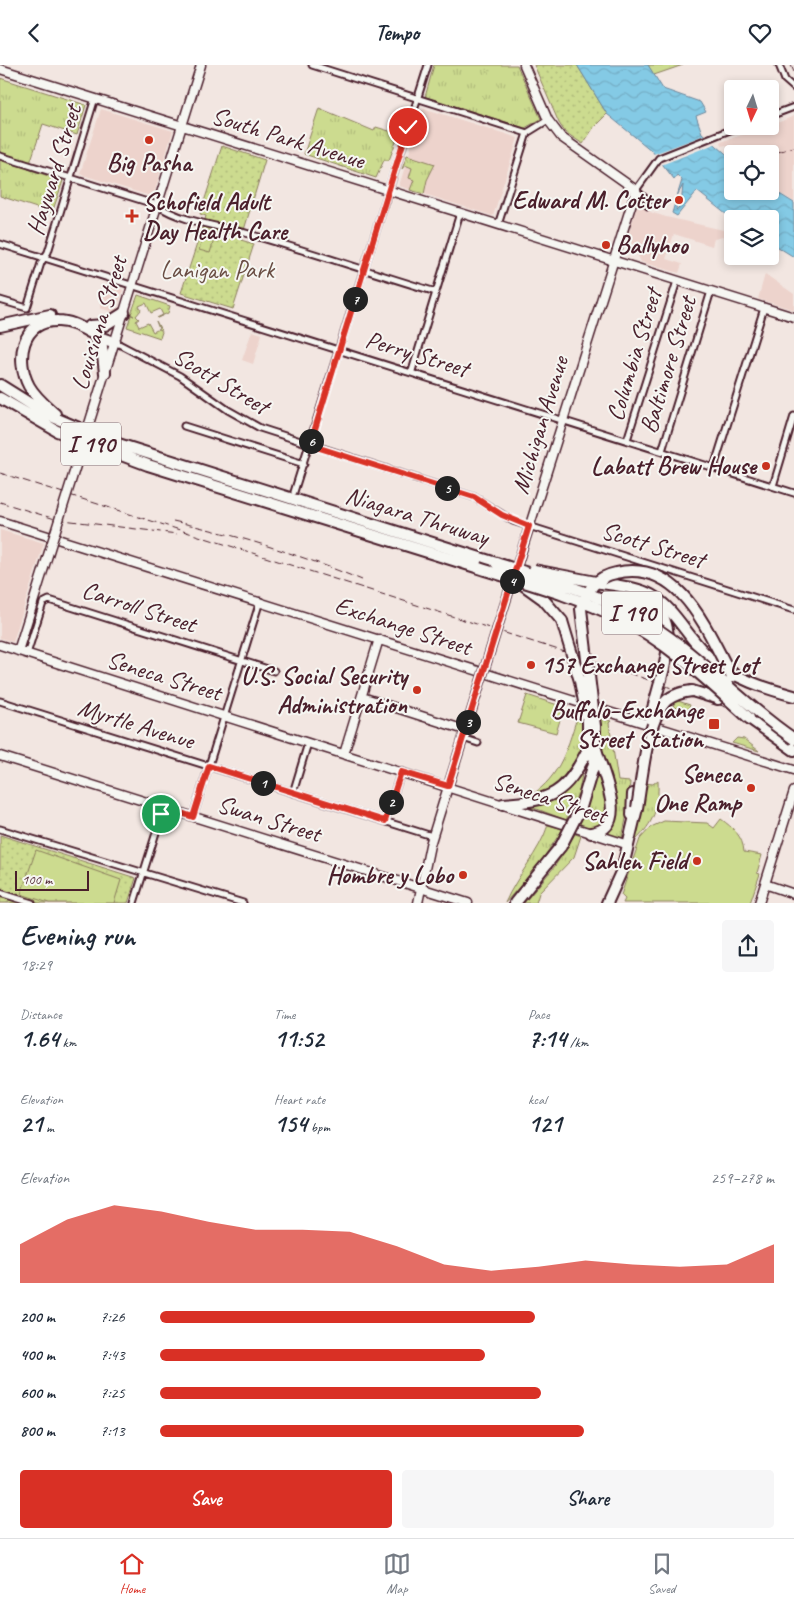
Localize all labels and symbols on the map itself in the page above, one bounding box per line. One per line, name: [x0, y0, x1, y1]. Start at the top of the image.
north arrow: [724, 80, 779, 135]
street label: Hayward Street: [19, 98, 90, 239]
street label: South Park Avenue: [208, 100, 370, 177]
pin: [387, 106, 429, 148]
marker: Big Pasha: [143, 134, 155, 146]
place label: Big Pasha: [107, 147, 194, 179]
place label: Edward M. Cotter: [512, 184, 672, 216]
place label: Schofield Adult Day Health Care: [143, 186, 289, 247]
marker: Edward M. Cotter: [673, 194, 685, 206]
marker: Schofield Adult Day Health Care: [125, 209, 139, 223]
place label: Ballyhoo: [616, 229, 690, 261]
marker: Ballyhoo: [600, 239, 612, 251]
street label: Louisiana Street: [64, 250, 135, 394]
park label: Lanigan Park: [160, 254, 276, 286]
street label: Columbia Street: [599, 282, 670, 425]
pin: 7: [342, 287, 368, 311]
street label: Baltimore Street: [632, 290, 705, 437]
street label: Perry Street: [362, 323, 476, 386]
street label: Scott Street: [167, 340, 278, 424]
street label: Michigan Avenue: [504, 351, 577, 497]
road number: I 190: [61, 423, 121, 465]
pin: 6: [298, 429, 324, 453]
place label: Labatt Brew House: [591, 450, 758, 482]
marker: Labatt Brew House: [760, 460, 772, 472]
pin: 5: [434, 475, 460, 501]
street label: Niagara Thruway: [342, 479, 495, 554]
street label: Scott Street: [598, 514, 712, 577]
pin: 4: [500, 569, 524, 593]
street label: Carroll Street: [78, 574, 203, 641]
street label: Exchange Street: [331, 589, 478, 664]
road number: I 190: [602, 591, 662, 635]
street label: Seneca Street: [103, 643, 228, 709]
place label: 157 Exchange Street Lot: [541, 649, 762, 681]
marker: 157 Exchange Street Lot: [525, 659, 537, 671]
place label: U.S. Social Security Administration: [241, 660, 409, 721]
marker: U.S. Social Security Administration: [411, 684, 423, 696]
street label: Myrtle Avenue: [74, 691, 200, 757]
place label: Buffalo–Exchange Street Station: [550, 694, 705, 755]
pin: 3: [456, 709, 480, 735]
marker: Buffalo–Exchange Street Station: [707, 717, 721, 731]
place label: Seneca One Ramp: [654, 758, 744, 819]
street label: Seneca Street: [489, 765, 614, 832]
pin: 1: [250, 771, 276, 795]
marker: Seneca One Ramp: [745, 782, 757, 794]
street label: Swan Street: [213, 788, 327, 851]
pin: 2: [378, 789, 404, 815]
pin: [140, 793, 182, 835]
place label: Sahlen Field: [582, 845, 692, 877]
marker: Sahlen Field: [691, 855, 703, 867]
place label: Hombre y Lobo: [326, 859, 455, 891]
scale bar: [15, 868, 89, 891]
marker: Hombre y Lobo: [457, 869, 469, 881]

